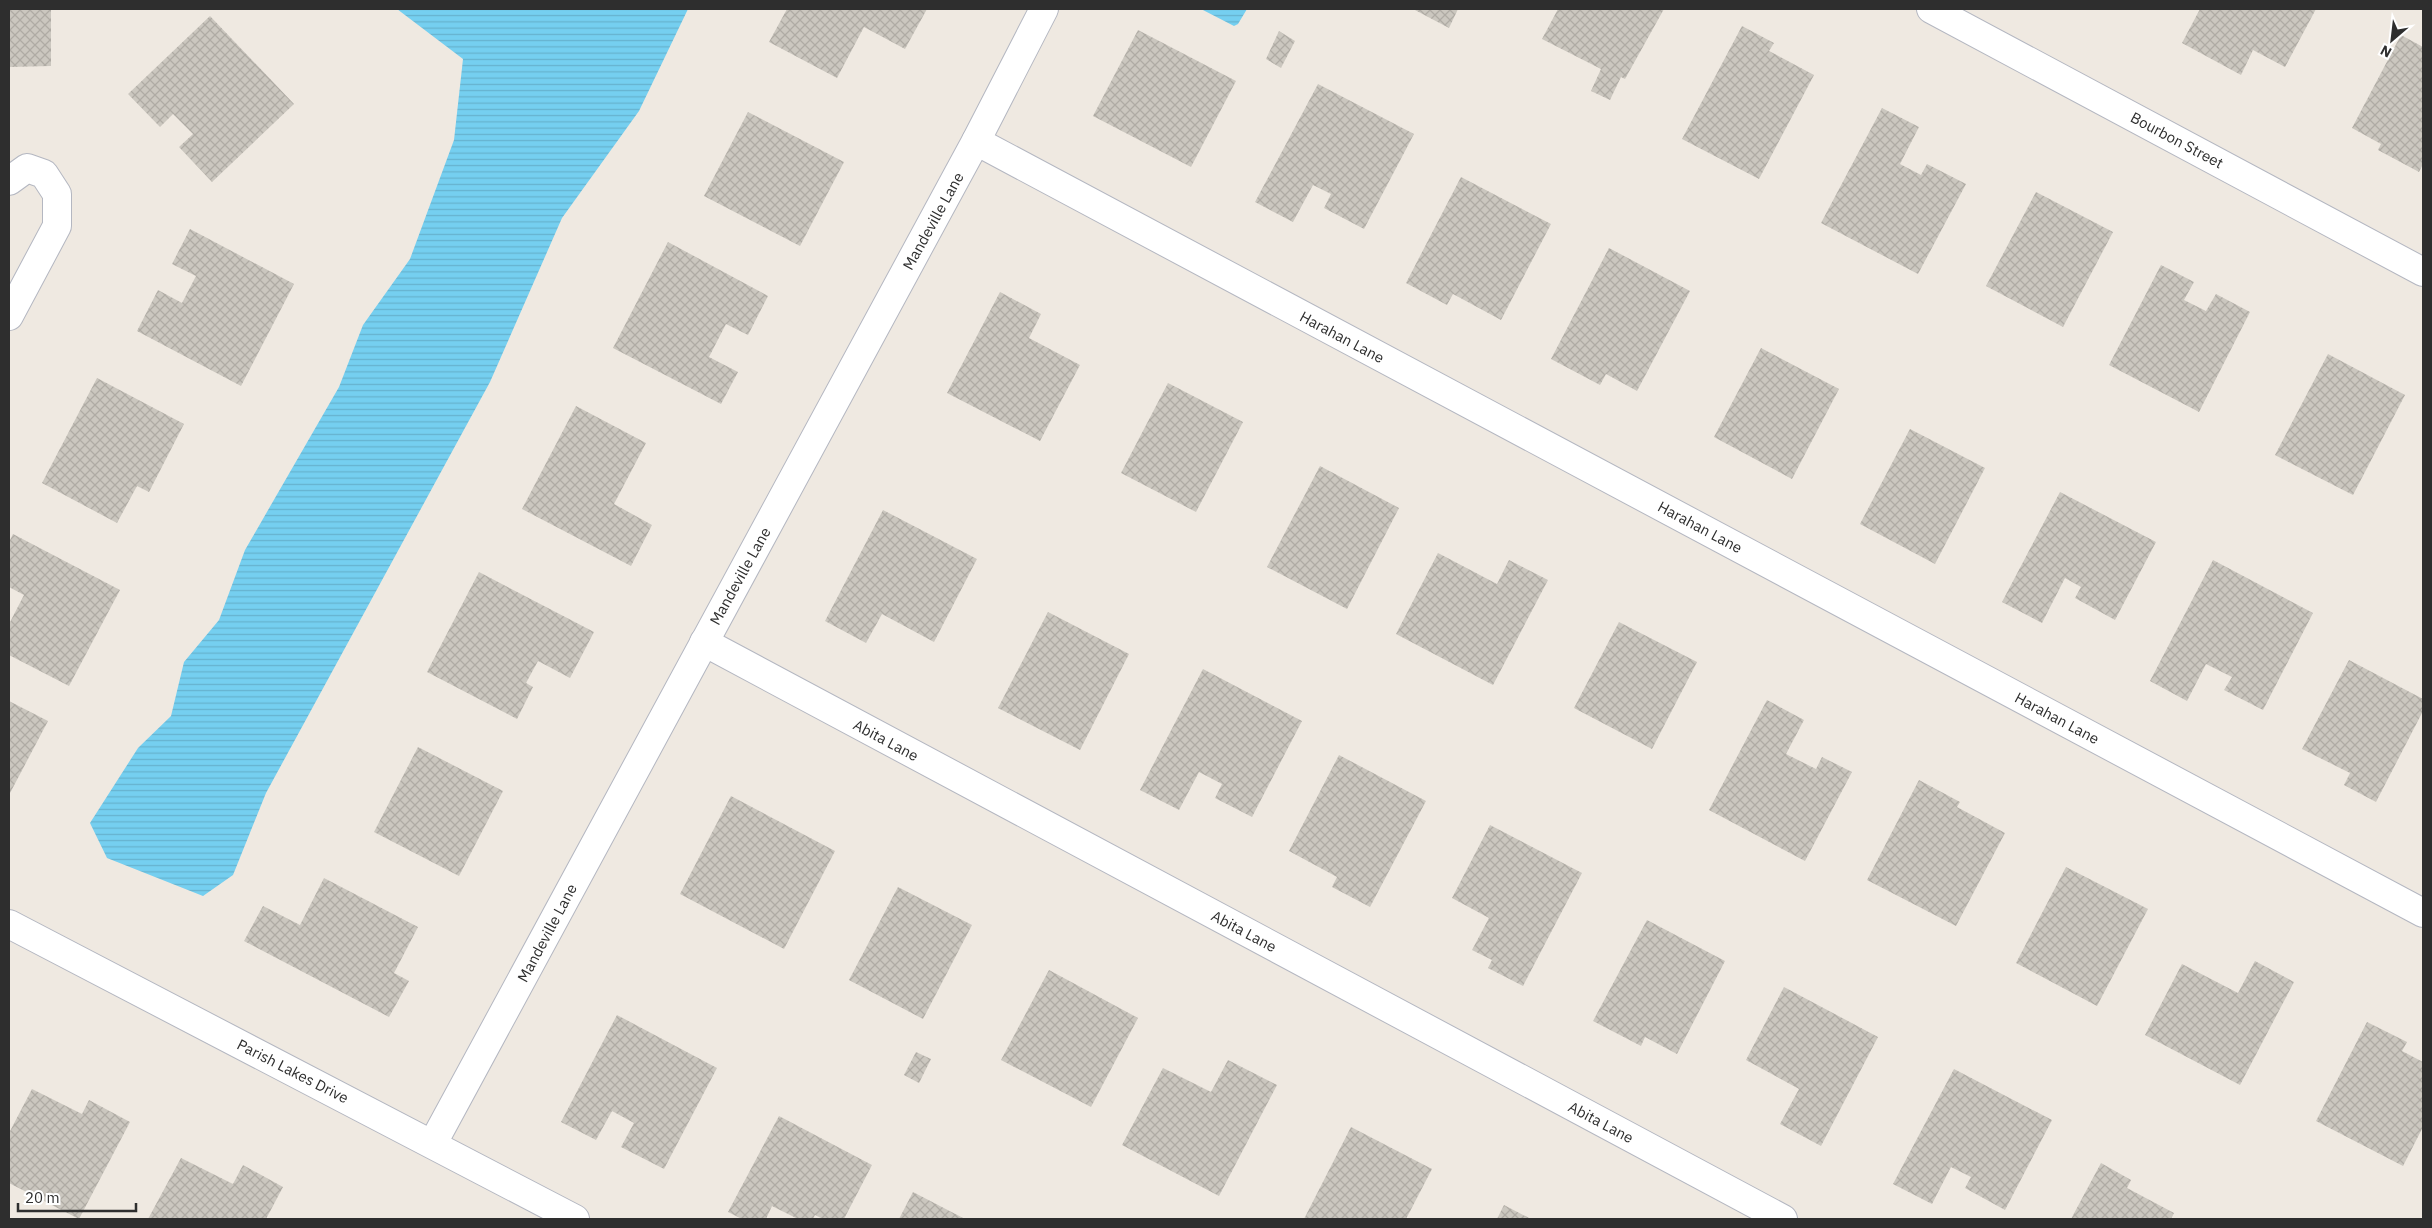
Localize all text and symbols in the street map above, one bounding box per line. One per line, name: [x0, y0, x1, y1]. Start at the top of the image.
north arrow: [2367, 15, 2417, 65]
text: N: [2377, 41, 2395, 62]
street label: Bourbon Street: [2127, 108, 2227, 172]
street label: Mandeville Lane: [898, 169, 968, 273]
street label: Harahan Lane: [1297, 307, 1387, 367]
street label: Harahan Lane: [1655, 497, 1745, 557]
street label: Mandeville Lane: [705, 524, 775, 628]
street label: Harahan Lane: [2012, 688, 2102, 748]
street label: Abita Lane: [850, 715, 922, 765]
street label: Mandeville Lane: [513, 881, 581, 985]
street label: Abita Lane: [1208, 906, 1280, 956]
street label: Parish Lakes Drive: [234, 1035, 352, 1107]
street label: Abita Lane: [1565, 1097, 1637, 1147]
scale bar: [18, 1180, 135, 1212]
text: 20 m: [25, 1188, 60, 1207]

